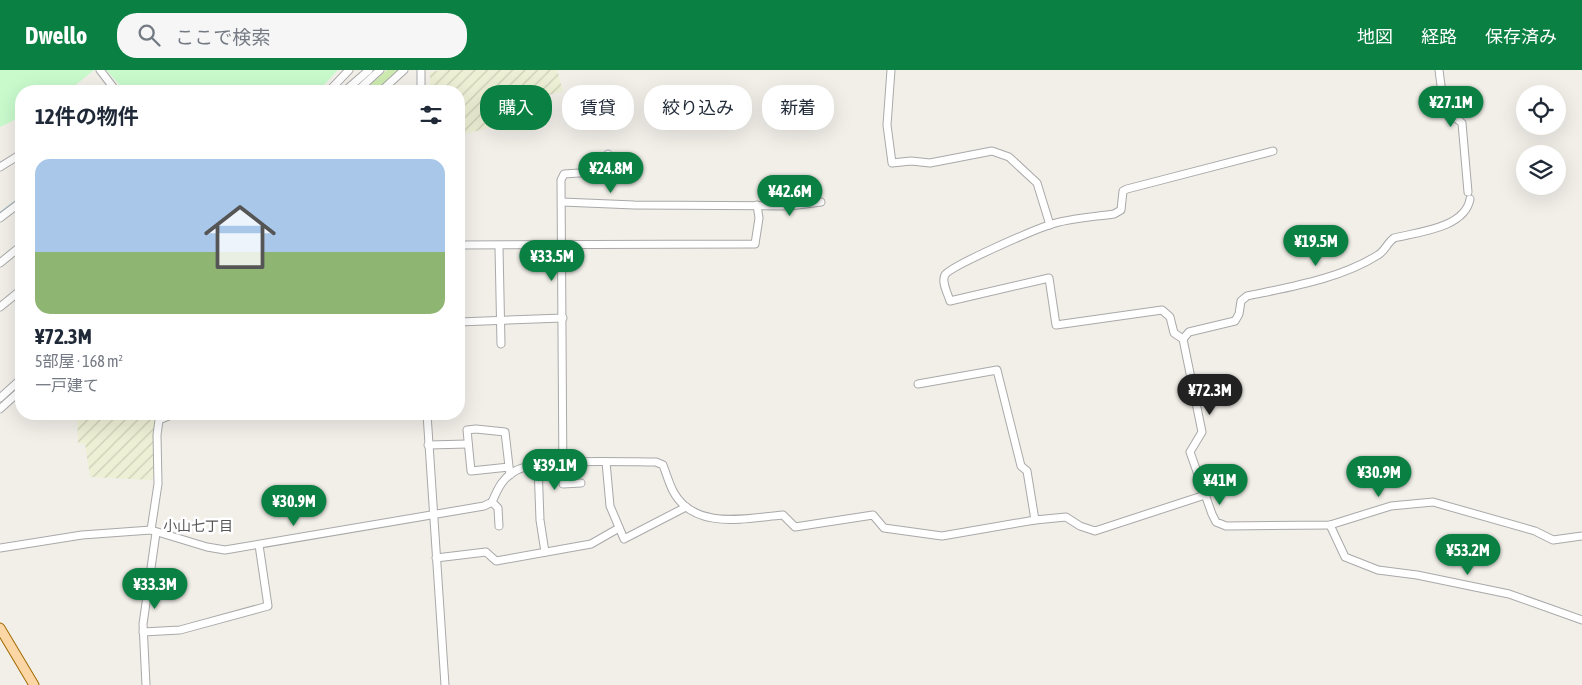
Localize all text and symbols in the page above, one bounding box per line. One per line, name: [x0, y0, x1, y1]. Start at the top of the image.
search box: [117, 13, 467, 58]
icon: search: [135, 21, 163, 49]
text: Dwello: [25, 22, 87, 49]
text: ここで検索: [175, 26, 270, 48]
text: 地図: [1357, 26, 1393, 47]
text: 経路: [1421, 26, 1457, 47]
text: 保存済み: [1485, 26, 1557, 47]
chip: 購入: [480, 85, 552, 130]
chip: 賃貸: [562, 85, 634, 130]
chip: 絞り込み: [644, 85, 752, 130]
chip: 新着: [762, 85, 834, 130]
pin: ¥27.1M: [1410, 85, 1492, 128]
map controls: [1516, 85, 1566, 195]
button: locate: [1516, 85, 1566, 135]
text: ¥27.1M: [1429, 93, 1473, 111]
icon: filters: [417, 101, 445, 129]
text: 12件の物件: [35, 104, 139, 128]
button: layers: [1516, 145, 1566, 195]
pin: ¥24.8M: [570, 152, 652, 194]
text: ¥24.8M: [589, 159, 633, 177]
pin: ¥42.6M: [749, 174, 831, 217]
text: ¥42.6M: [768, 182, 812, 200]
icon: home: [195, 192, 285, 282]
pin: ¥19.5M: [1275, 224, 1357, 267]
text: ¥19.5M: [1294, 232, 1338, 250]
pin: ¥33.5M: [511, 240, 593, 282]
text: ¥33.5M: [530, 247, 574, 265]
text: ¥72.3M: [35, 324, 92, 348]
text: 5部屋 · 168 m²: [35, 352, 123, 370]
pin: ¥72.3M: [1169, 374, 1251, 416]
text: 一戸建て: [35, 376, 99, 394]
text: ¥72.3M: [1188, 381, 1232, 399]
pin: ¥39.1M: [514, 448, 596, 491]
text: ¥39.1M: [533, 456, 577, 474]
pin: ¥30.9M: [1338, 456, 1420, 498]
text: ¥30.9M: [1357, 463, 1401, 481]
pin: ¥41M: [1190, 464, 1250, 506]
text: ¥41M: [1204, 471, 1236, 489]
pin: ¥30.9M: [253, 484, 335, 527]
text: ¥30.9M: [272, 492, 316, 510]
district label: 小山七丁目: [163, 518, 233, 534]
pin: ¥53.2M: [1427, 534, 1509, 576]
text: ¥53.2M: [1446, 541, 1490, 559]
pin: ¥33.3M: [114, 568, 196, 610]
text: ¥33.3M: [133, 575, 177, 593]

